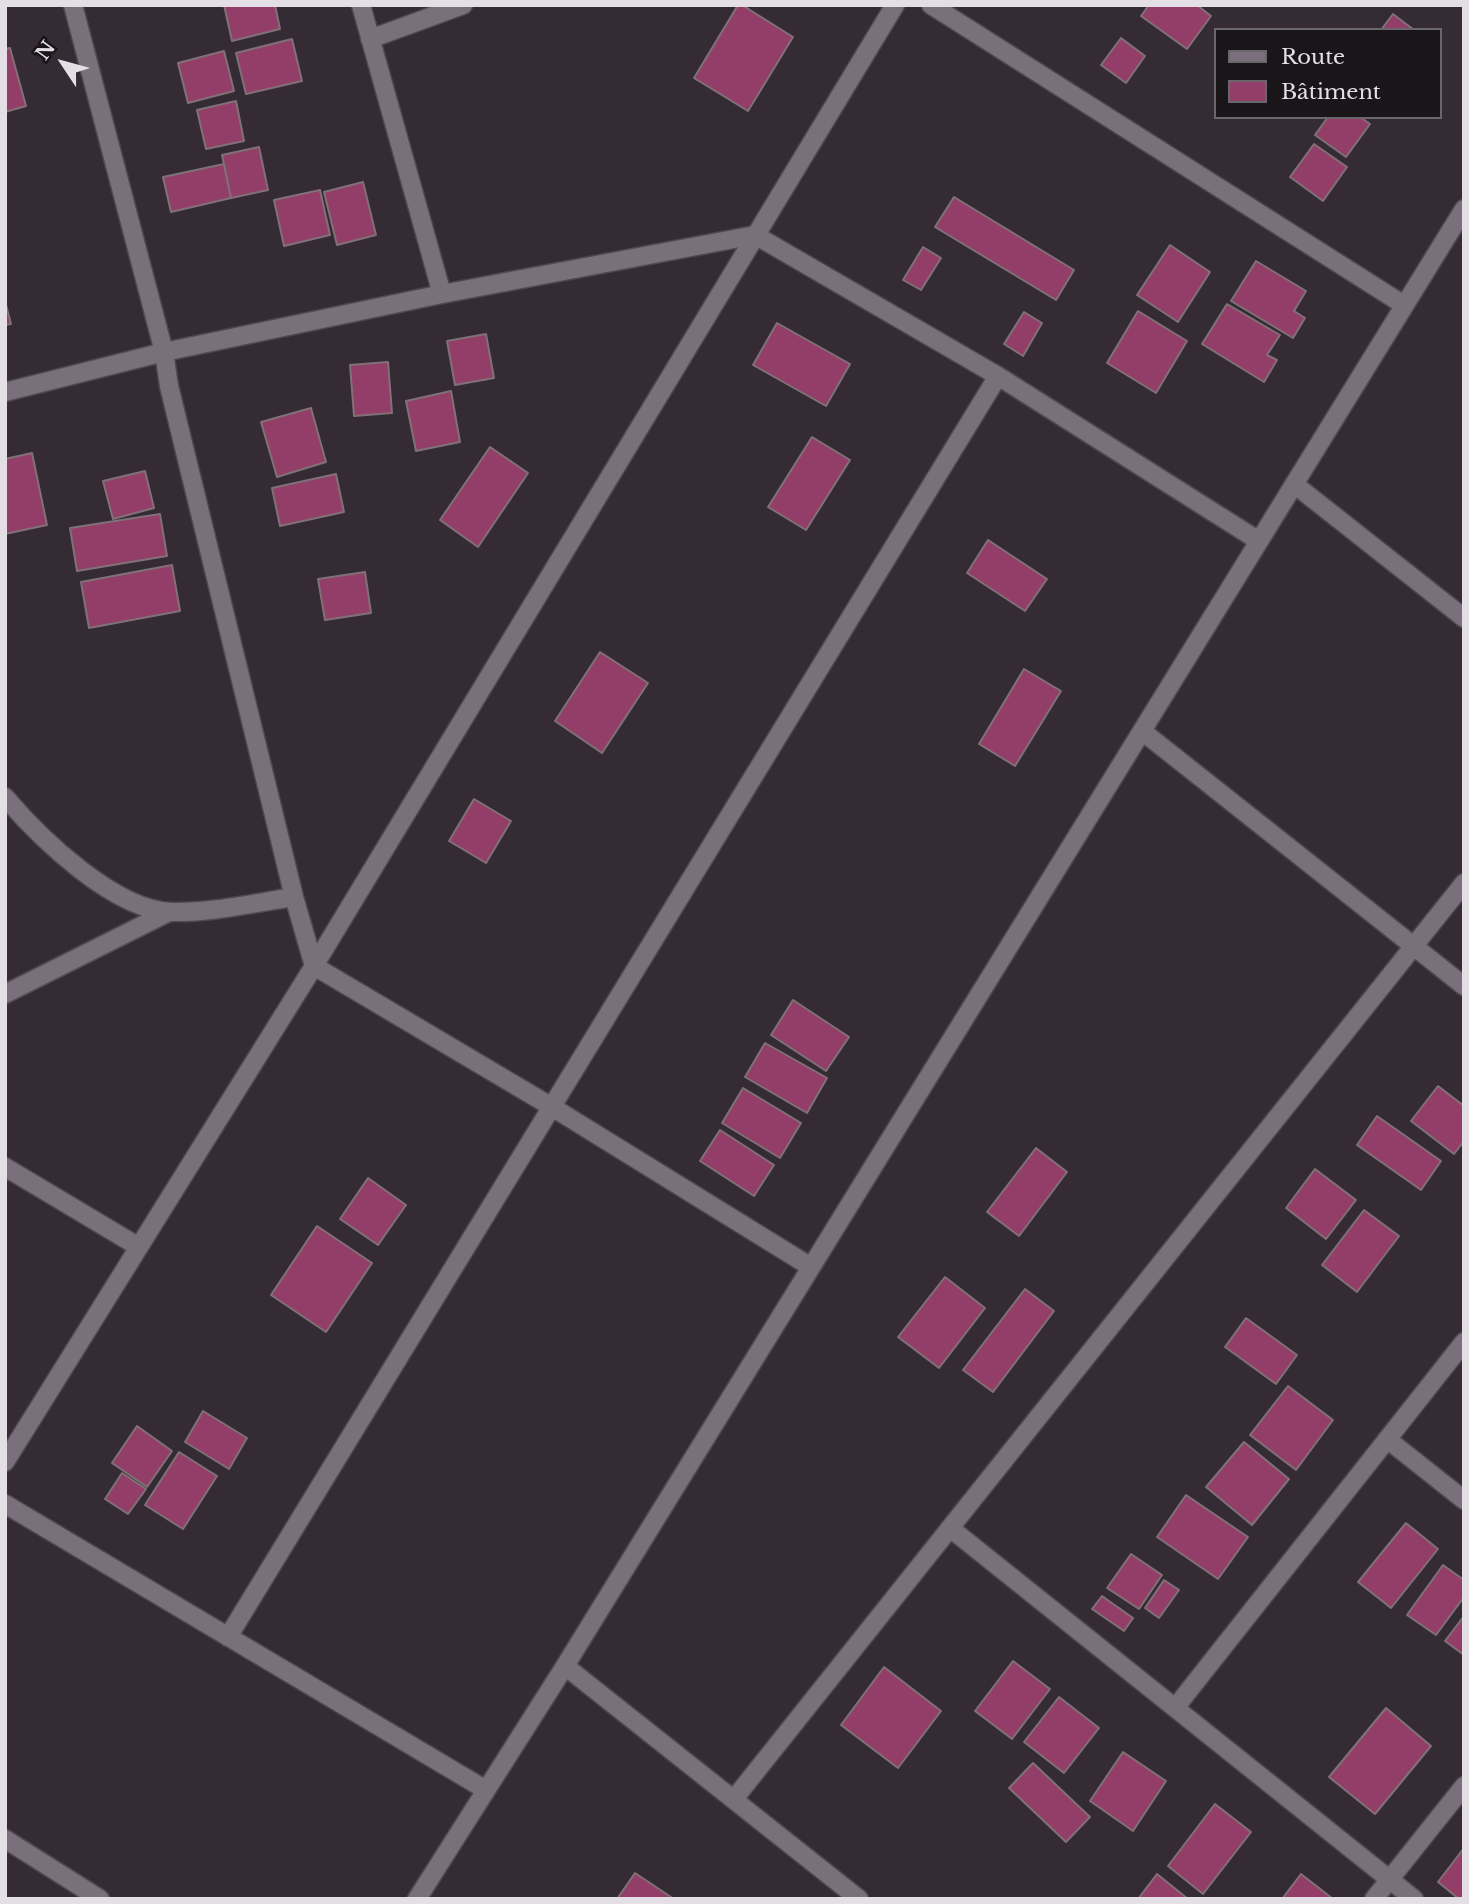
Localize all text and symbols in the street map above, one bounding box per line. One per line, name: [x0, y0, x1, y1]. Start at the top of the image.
north arrow: [28, 28, 98, 98]
legend: [1214, 28, 1441, 119]
text: N: [31, 36, 60, 64]
text: Route: [1281, 44, 1345, 70]
text: Bâtiment: [1281, 79, 1381, 105]

